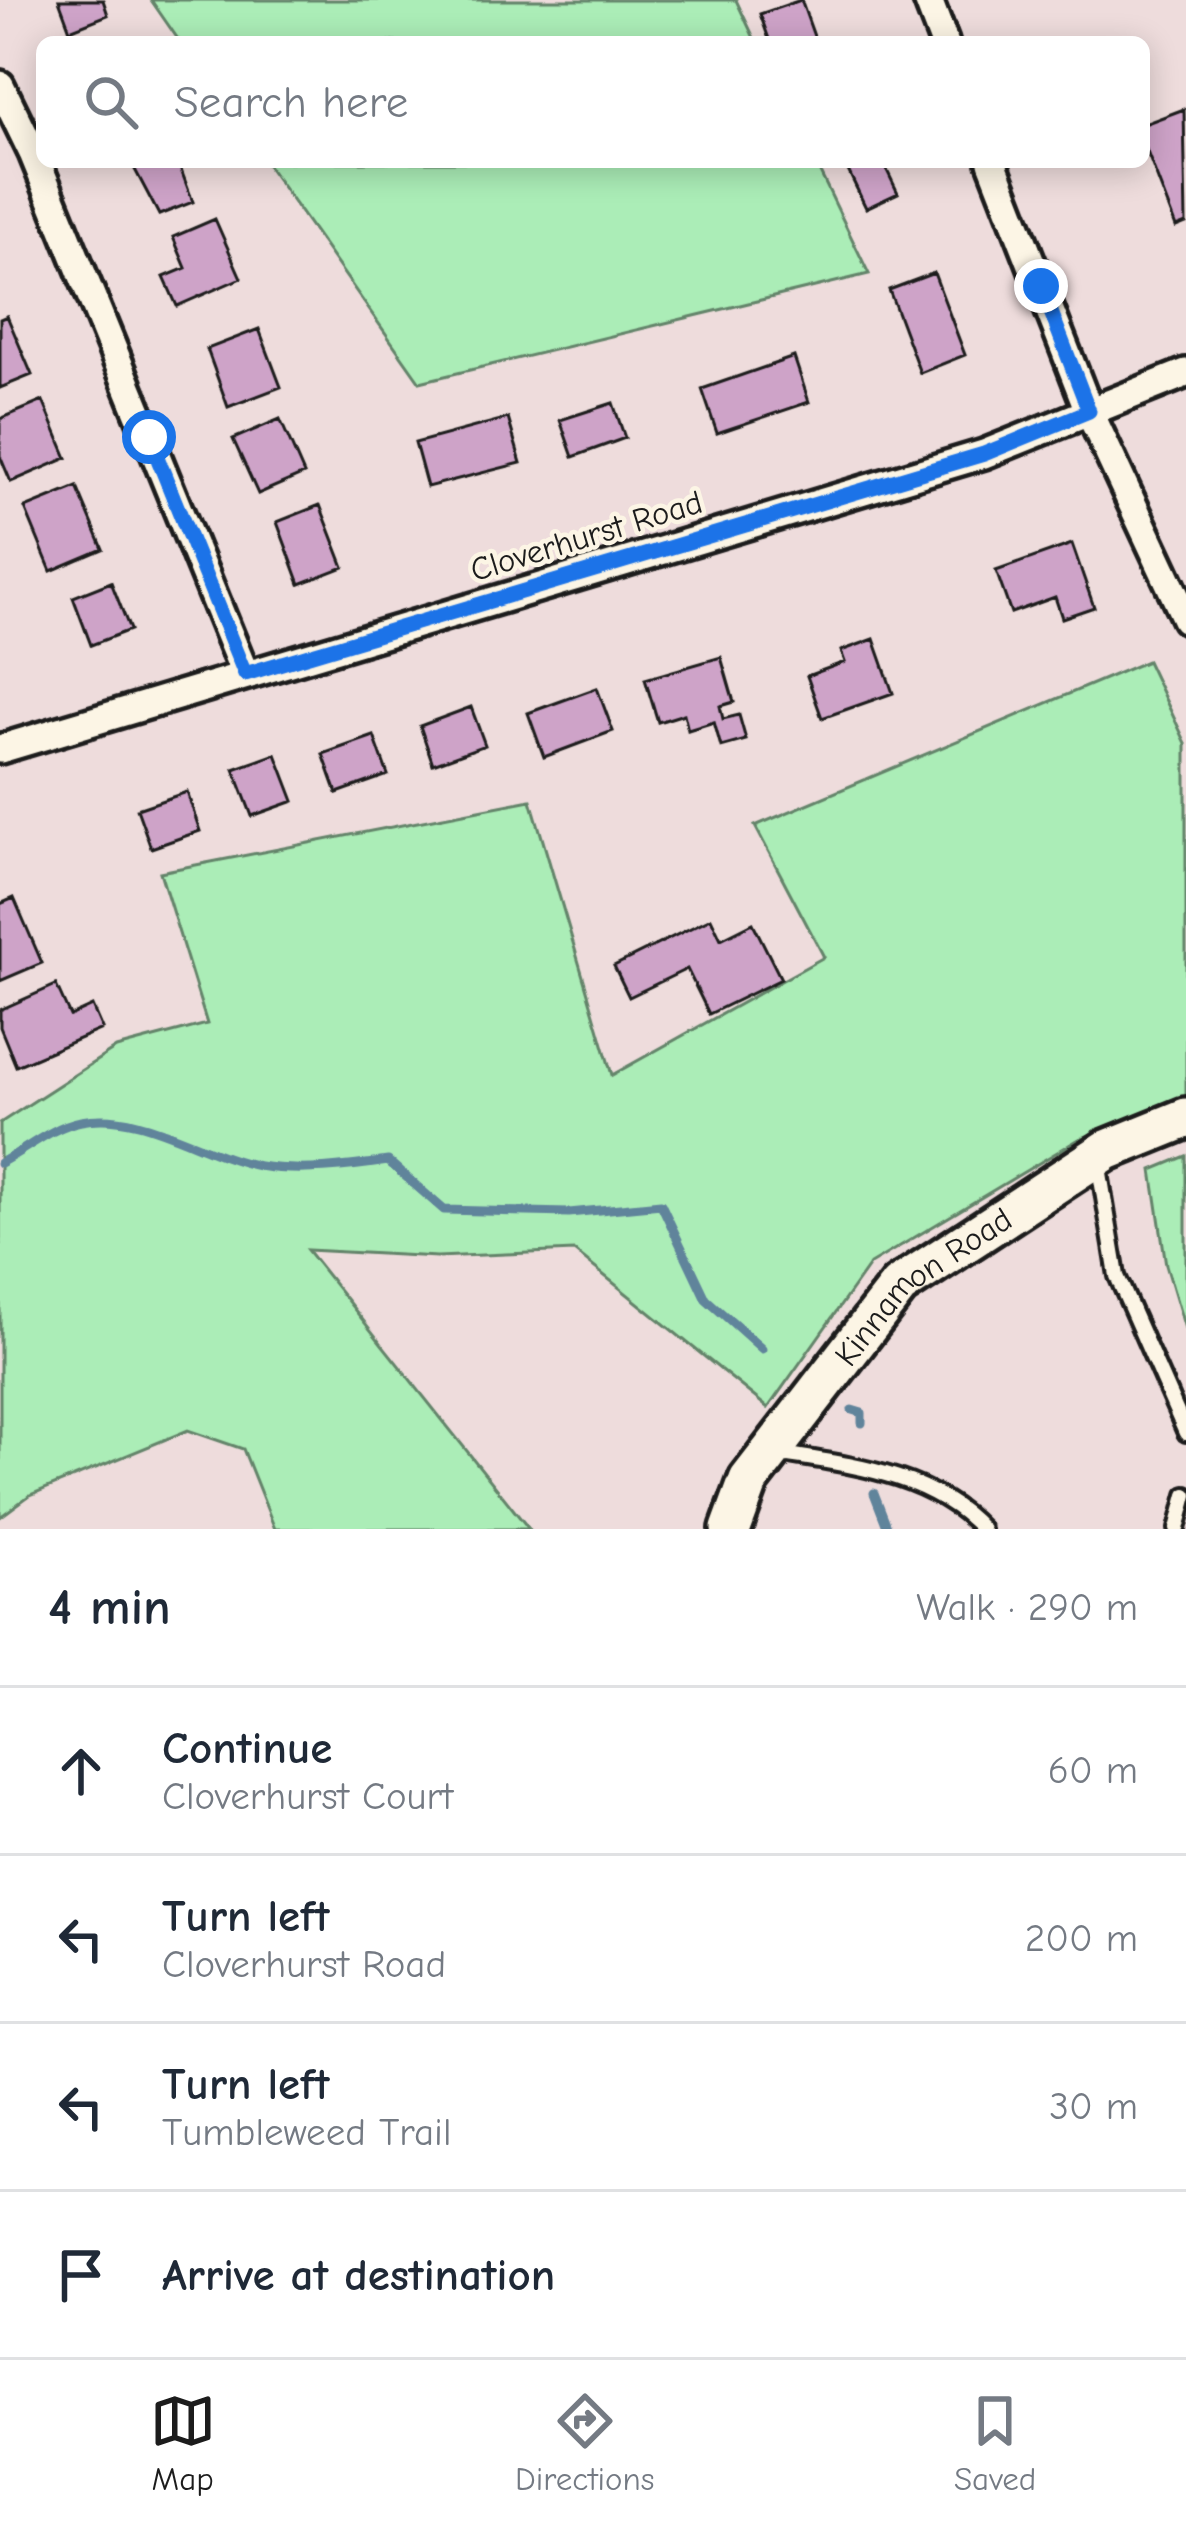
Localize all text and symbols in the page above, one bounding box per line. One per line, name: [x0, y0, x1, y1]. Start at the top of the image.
search box: [36, 36, 1150, 168]
icon: search: [78, 69, 144, 135]
text: Search here: [174, 76, 408, 128]
route end: [1014, 259, 1068, 313]
route start: [122, 410, 176, 464]
street label: Cloverhurst Road: [466, 483, 707, 589]
street label: Kinnamon Road: [827, 1200, 1019, 1373]
text: 4 min: [48, 1578, 171, 1637]
text: Walk · 290 m: [916, 1585, 1138, 1630]
text: Continue: [162, 1722, 332, 1774]
icon: ahead: [48, 1738, 114, 1804]
text: 60 m: [1048, 1748, 1138, 1793]
text: Cloverhurst Court: [162, 1774, 453, 1819]
text: Turn left: [162, 1890, 329, 1942]
icon: left: [48, 1906, 114, 1972]
text: 200 m: [1025, 1916, 1138, 1961]
text: Cloverhurst Road: [162, 1942, 446, 1987]
text: Turn left: [162, 2058, 329, 2110]
icon: left: [48, 2074, 114, 2140]
text: 30 m: [1049, 2084, 1138, 2129]
text: Tumbleweed Trail: [162, 2110, 452, 2155]
icon: arrive: [48, 2242, 114, 2308]
text: Arrive at destination: [162, 2249, 555, 2301]
tab: Map: [150, 2388, 216, 2498]
tab: Directions: [515, 2388, 655, 2498]
tab: Saved: [954, 2388, 1036, 2498]

